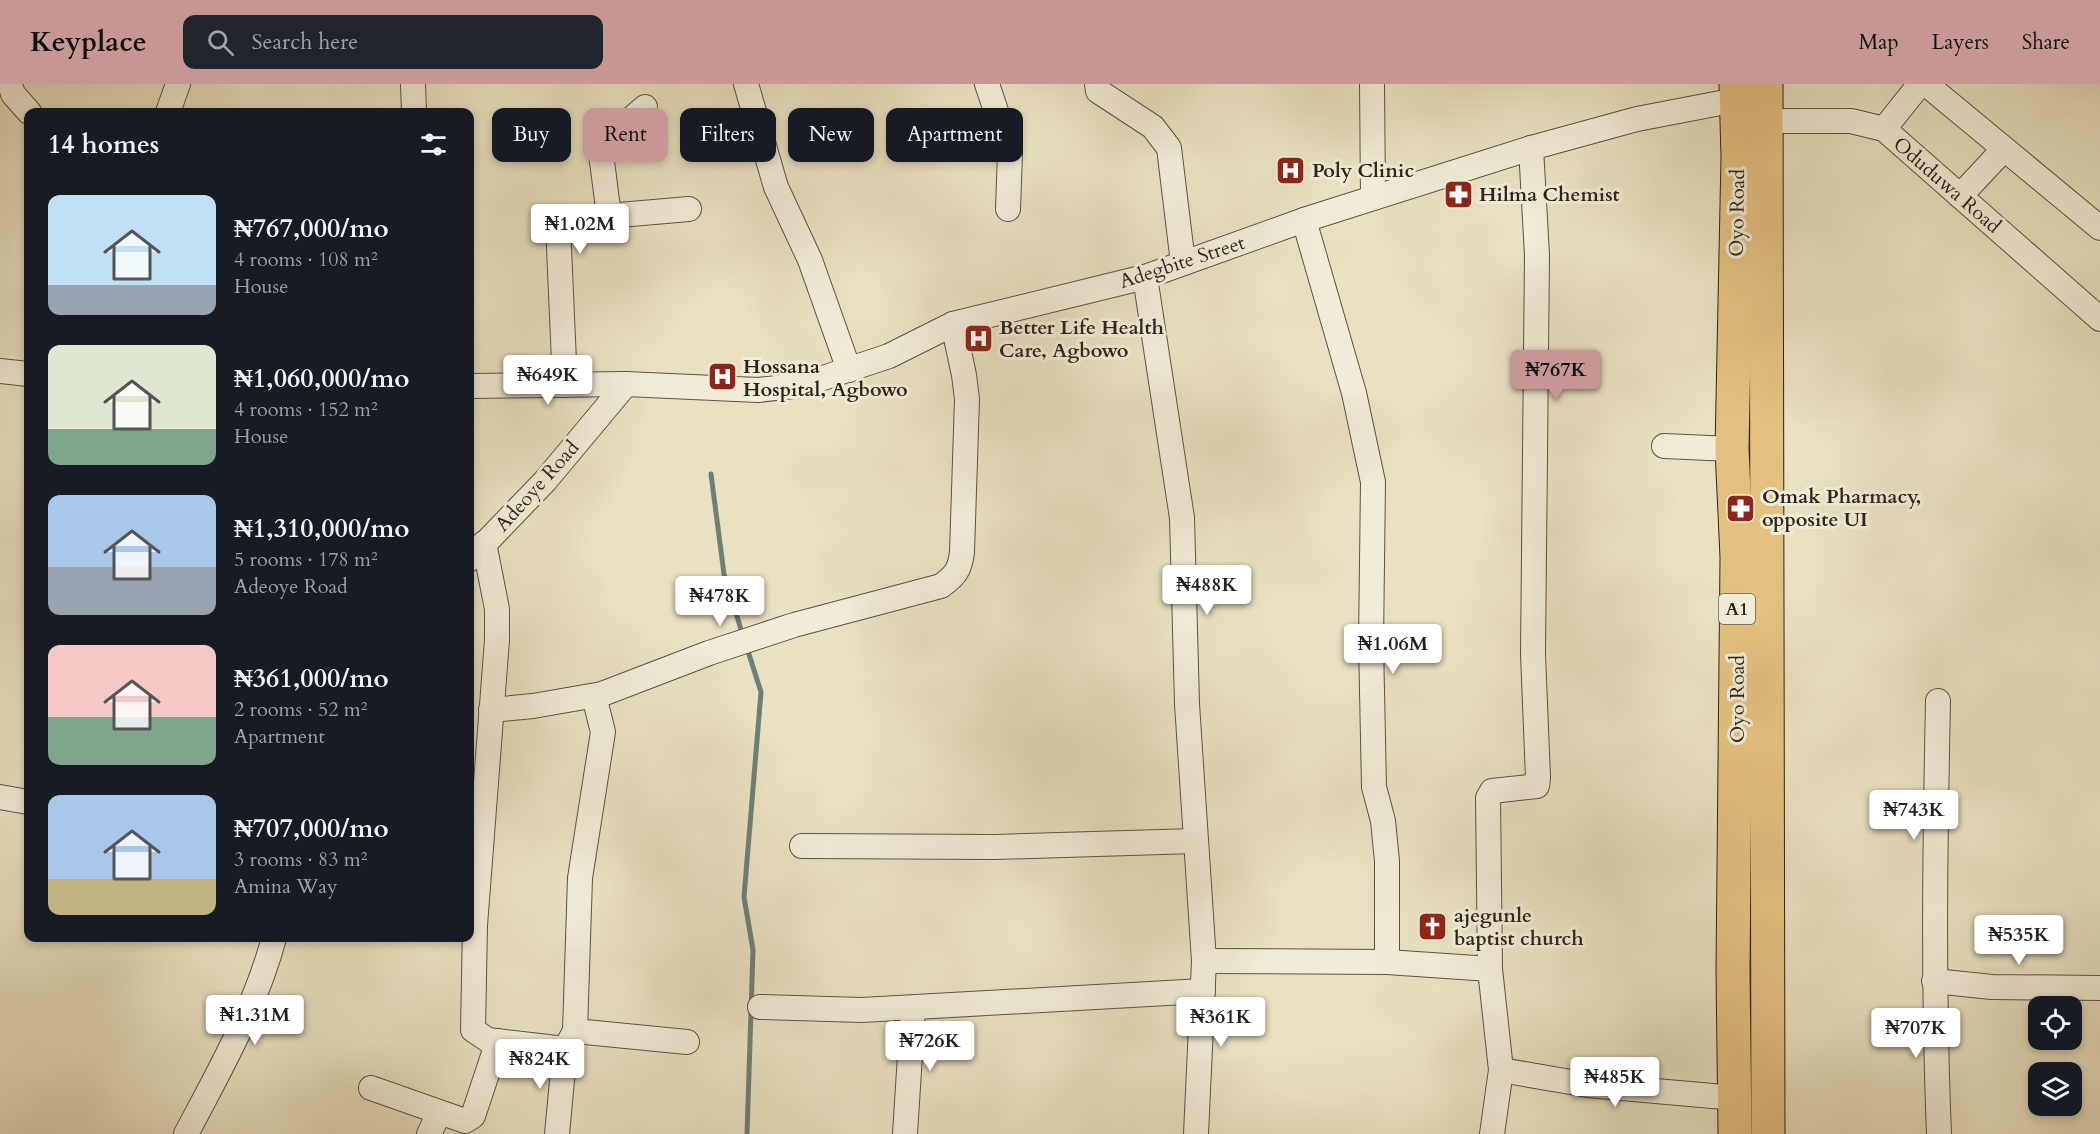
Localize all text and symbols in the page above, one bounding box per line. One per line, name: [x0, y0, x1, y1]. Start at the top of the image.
search box: [183, 15, 603, 69]
text: Keyplace: [30, 23, 147, 61]
icon: search: [204, 26, 237, 59]
text: Search here: [252, 27, 358, 57]
text: Map: [1859, 28, 1899, 57]
text: Layers: [1932, 28, 1989, 57]
text: Share: [2022, 28, 2070, 57]
chip: Buy: [492, 108, 571, 162]
chip: Rent: [583, 108, 668, 162]
chip: Filters: [680, 108, 776, 162]
chip: New: [788, 108, 874, 162]
chip: Apartment: [886, 108, 1023, 162]
text: 14 homes: [48, 127, 159, 162]
icon: filters: [417, 128, 450, 161]
street label: Oduduwa Road: [1887, 131, 2007, 240]
hospital icon: Poly Clinic: [1275, 154, 1307, 186]
place label: Poly Clinic: [1312, 157, 1414, 184]
street label: Oyo Road: [1723, 168, 1751, 257]
pharmacy icon: Hilma Chemist: [1442, 178, 1474, 210]
place label: Hilma Chemist: [1479, 181, 1620, 208]
pin: ₦1.02M: [531, 204, 629, 255]
text: ₦1.02M: [545, 210, 615, 237]
text: ₦767,000/mo: [234, 211, 389, 246]
icon: home: [96, 219, 168, 291]
street label: Adegbite Street: [1116, 229, 1249, 295]
text: 4 rooms · 108 m²: [234, 246, 378, 273]
text: House: [234, 273, 288, 300]
place label: Better Life Health Care, Agbowo: [999, 314, 1164, 364]
hospital icon: Better Life Health Care, Agbowo: [962, 322, 994, 354]
pin: ₦767K: [1514, 350, 1598, 401]
place label: Hossana Hospital, Agbowo: [743, 353, 908, 403]
pin: ₦649K: [506, 355, 590, 406]
text: ₦767K: [1525, 356, 1587, 383]
text: ₦1,060,000/mo: [234, 361, 410, 396]
text: ₦649K: [517, 361, 579, 388]
hospital icon: Hossana Hospital, Agbowo: [706, 361, 738, 393]
icon: home: [96, 369, 168, 441]
text: 4 rooms · 152 m²: [234, 396, 378, 423]
text: House: [234, 423, 288, 450]
street label: Adeoye Road: [489, 434, 585, 537]
place label: Omak Pharmacy, opposite UI: [1762, 483, 1921, 533]
pharmacy icon: Omak Pharmacy, opposite UI: [1725, 492, 1757, 524]
text: ₦1,310,000/mo: [234, 511, 410, 546]
icon: home: [96, 519, 168, 591]
text: 5 rooms · 178 m²: [234, 546, 378, 573]
pin: ₦488K: [1165, 565, 1249, 616]
text: ₦488K: [1176, 571, 1238, 598]
text: Adeoye Road: [234, 573, 348, 600]
pin: ₦478K: [678, 576, 762, 627]
text: ₦478K: [689, 582, 751, 609]
road number: A1: [1719, 594, 1755, 624]
pin: ₦1.06M: [1344, 624, 1442, 675]
text: ₦1.06M: [1358, 630, 1428, 657]
street label: Oyo Road: [1724, 655, 1751, 743]
text: ₦361,000/mo: [234, 661, 389, 696]
icon: home: [96, 669, 168, 741]
text: 2 rooms · 52 m²: [234, 696, 367, 723]
text: Apartment: [234, 723, 325, 750]
pin: ₦743K: [1872, 790, 1956, 841]
text: ₦743K: [1883, 796, 1945, 823]
text: ₦707,000/mo: [234, 811, 389, 846]
icon: home: [96, 819, 168, 891]
text: 3 rooms · 83 m²: [234, 846, 367, 873]
text: Amina Way: [234, 873, 337, 900]
place label: ajegunle baptist church: [1454, 902, 1584, 952]
church icon: ajegunle baptist church: [1417, 910, 1449, 942]
pin: ₦535K: [1977, 915, 2061, 966]
text: ₦535K: [1988, 921, 2050, 948]
pin: ₦1.31M: [206, 995, 304, 1046]
map controls: [2028, 996, 2082, 1116]
button: locate: [2028, 996, 2082, 1050]
pin: ₦361K: [1179, 997, 1263, 1048]
text: ₦1.31M: [220, 1001, 290, 1028]
text: ₦361K: [1190, 1003, 1252, 1030]
pin: ₦707K: [1874, 1008, 1958, 1059]
text: ₦707K: [1885, 1014, 1947, 1041]
pin: ₦726K: [888, 1021, 972, 1072]
text: ₦726K: [899, 1027, 961, 1054]
pin: ₦824K: [498, 1039, 582, 1090]
text: ₦824K: [509, 1045, 571, 1072]
pin: ₦485K: [1573, 1057, 1657, 1108]
button: layers: [2028, 1062, 2082, 1116]
text: ₦485K: [1584, 1063, 1646, 1090]

